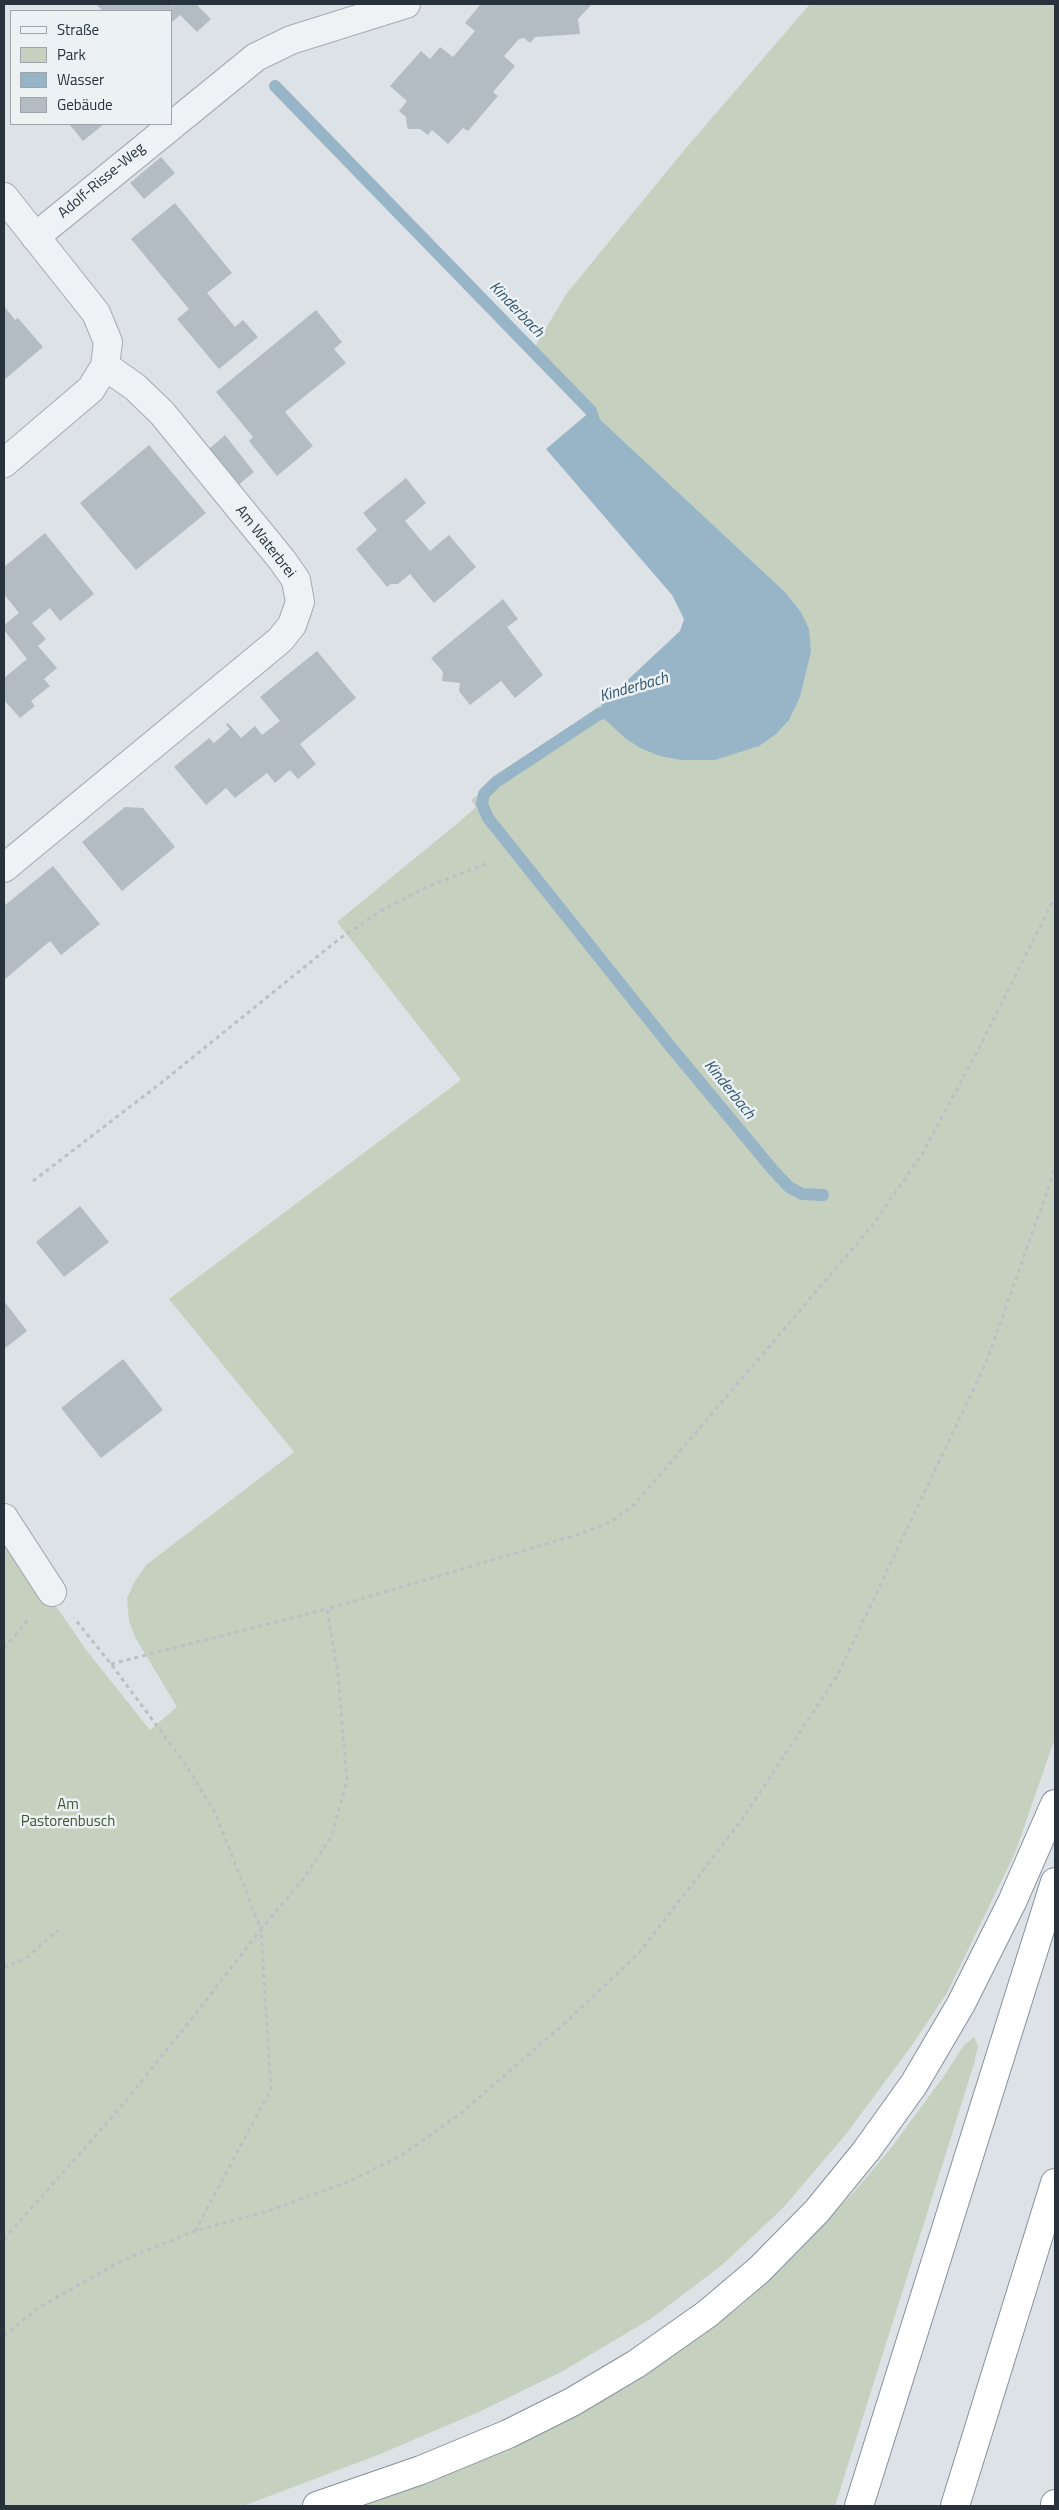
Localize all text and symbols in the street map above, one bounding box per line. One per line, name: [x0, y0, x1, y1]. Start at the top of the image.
legend: [10, 10, 172, 125]
text: Straße: [57, 18, 99, 41]
text: Park: [57, 43, 86, 66]
text: Wasser: [57, 68, 104, 91]
text: Gebäude: [57, 93, 113, 116]
street label: Adolf-Risse-Weg: [55, 139, 149, 223]
water label: Kinderbach: [485, 278, 547, 342]
street label: Am Waterbrei: [231, 502, 299, 582]
water label: Kinderbach: [597, 669, 671, 707]
water label: Kinderbach: [699, 1057, 759, 1123]
park label: Am Pastorenbusch: [21, 1796, 115, 1831]

